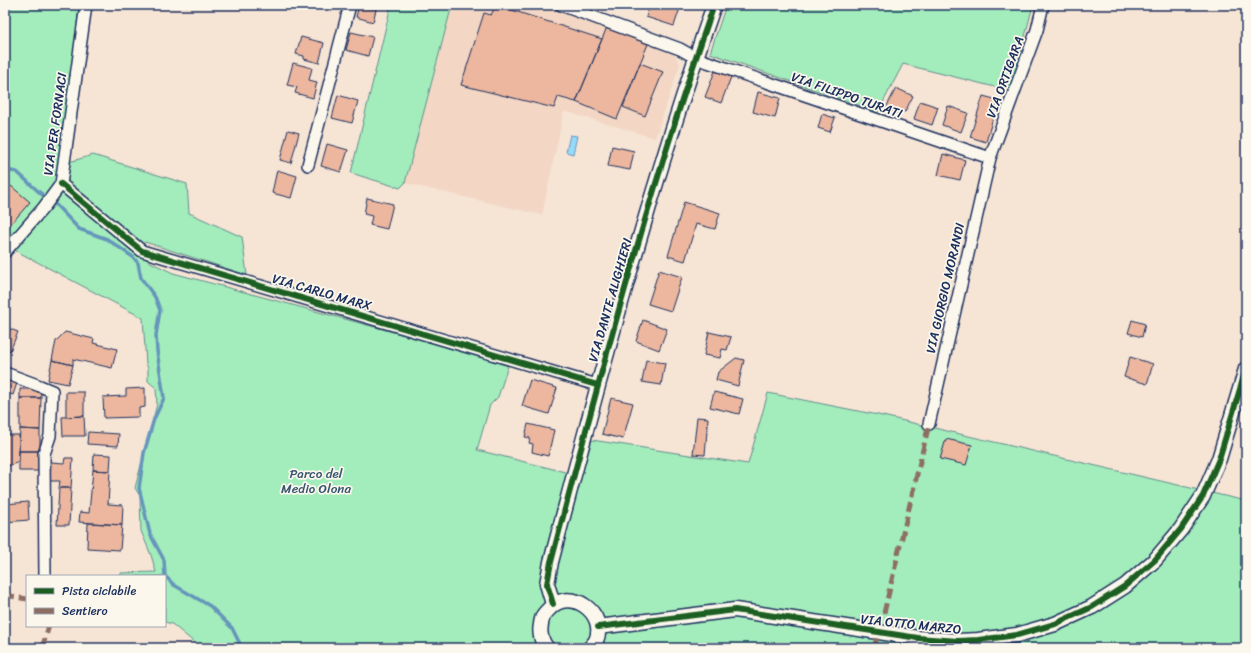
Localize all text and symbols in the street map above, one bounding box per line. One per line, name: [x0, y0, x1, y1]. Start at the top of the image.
street label: VIA ORTIGARA: [980, 33, 1030, 121]
street label: VIA FILIPPO TURATI: [788, 65, 906, 125]
street label: VIA PER FORNACI: [36, 71, 74, 177]
street label: VIA GIORGIO MORANDI: [919, 220, 971, 356]
street label: VIA DANTE ALIGHIERI: [581, 235, 639, 365]
street label: VIA CARLO MARX: [269, 267, 375, 317]
park label: Parco del Medio Olona: [281, 462, 351, 500]
legend: [26, 575, 166, 627]
text: Pista ciclabile: [62, 580, 136, 602]
text: Sentiero: [62, 600, 108, 622]
street label: VIA OTTO MARZO: [859, 607, 963, 641]

